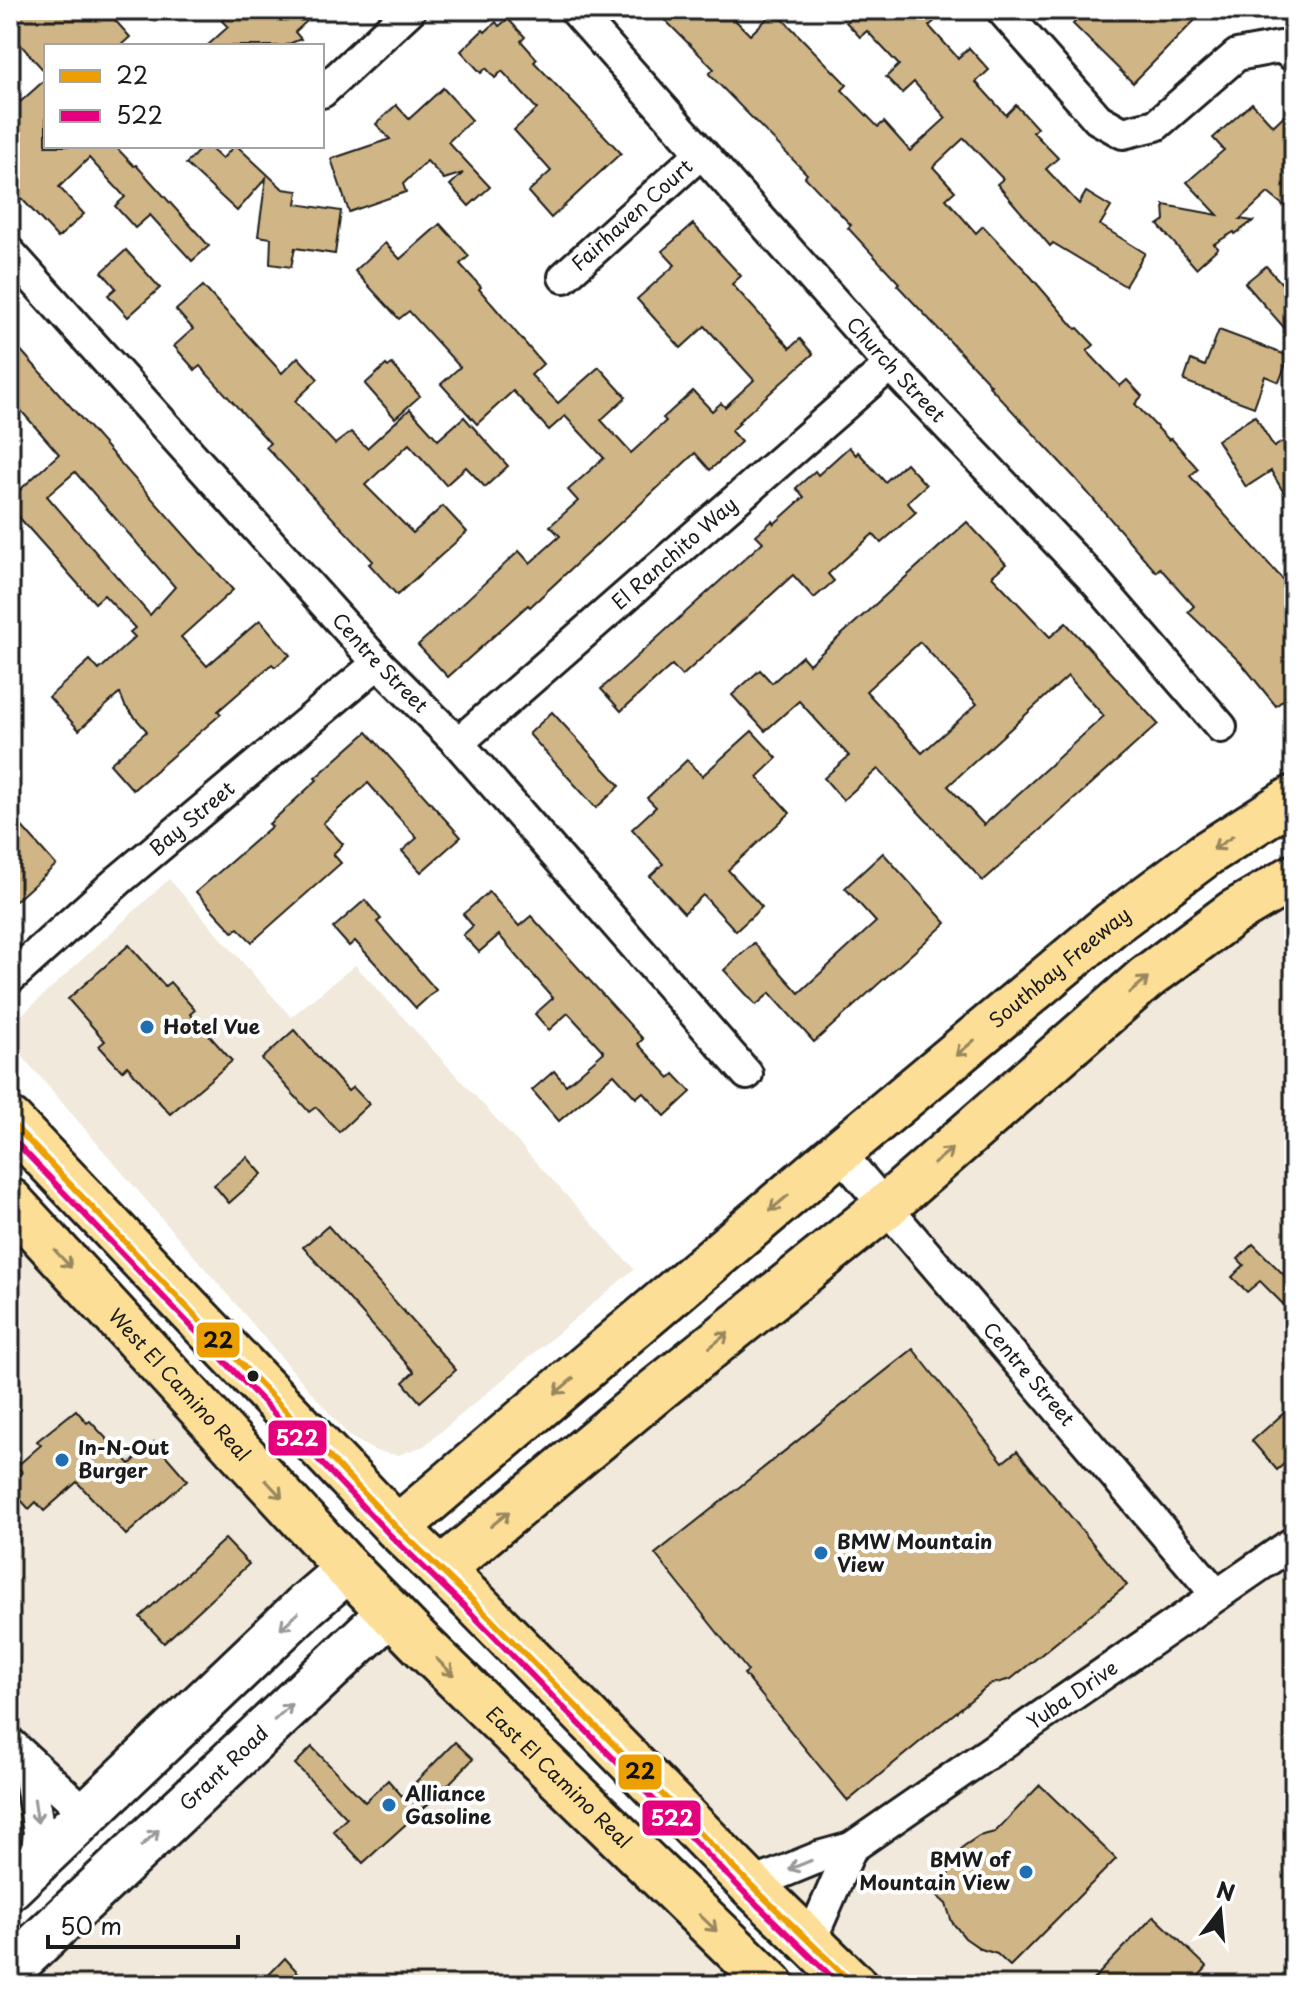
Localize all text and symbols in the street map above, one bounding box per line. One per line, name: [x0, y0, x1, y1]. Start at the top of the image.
legend: [44, 44, 324, 148]
text: 22: [116, 56, 148, 92]
text: 522: [116, 96, 163, 132]
street label: Fairhaven Court: [564, 152, 699, 277]
street label: Church Street: [840, 310, 953, 429]
street label: El Ranchito Way: [605, 489, 744, 616]
street label: Centre Street: [325, 605, 435, 719]
street label: Bay Street: [142, 773, 241, 863]
one-way arrow: [1212, 835, 1235, 851]
street label: Southbay Freeway: [982, 899, 1136, 1035]
one-way arrow: [1129, 976, 1149, 994]
place label: Hotel Vue: [163, 1011, 260, 1041]
marker: Hotel Vue: [138, 1018, 156, 1036]
one-way arrow: [955, 1038, 976, 1056]
one-way arrow: [933, 1147, 953, 1165]
one-way arrow: [769, 1194, 790, 1212]
one-way arrow: [53, 1248, 71, 1268]
street label: West El Camino Real: [102, 1301, 258, 1468]
street label: Centre Street: [976, 1315, 1082, 1432]
line badge: 22: [195, 1321, 241, 1359]
text: 22: [203, 1322, 233, 1355]
one-way arrow: [708, 1331, 729, 1349]
unlabelled marker: [245, 1368, 261, 1384]
one-way arrow: [554, 1377, 574, 1395]
line badge: 522: [267, 1419, 328, 1457]
text: 522: [275, 1420, 319, 1453]
place label: In-N-Out Burger: [78, 1432, 170, 1485]
marker: In-N-Out Burger: [53, 1451, 71, 1469]
one-way arrow: [264, 1479, 282, 1499]
one-way arrow: [489, 1510, 510, 1528]
place label: BMW Mountain View: [837, 1526, 992, 1579]
marker: BMW Mountain View: [812, 1544, 830, 1562]
one-way arrow: [279, 1611, 299, 1630]
street label: Yuba Drive: [1021, 1652, 1123, 1736]
one-way arrow: [435, 1658, 455, 1677]
street label: East El Camino Real: [480, 1699, 639, 1855]
one-way arrow: [273, 1703, 292, 1722]
street label: Grant Road: [172, 1718, 275, 1817]
line badge: 22: [617, 1753, 663, 1791]
text: 22: [625, 1753, 655, 1786]
place label: Alliance Gasoline: [404, 1778, 491, 1831]
marker: Alliance Gasoline: [380, 1796, 398, 1814]
one-way arrow: [29, 1798, 44, 1823]
line badge: 522: [641, 1799, 702, 1837]
text: 522: [650, 1800, 694, 1833]
one-way arrow: [140, 1828, 160, 1847]
place label: BMW of Mountain View: [859, 1844, 1012, 1897]
one-way arrow: [789, 1858, 813, 1873]
marker: BMW of Mountain View: [1017, 1863, 1035, 1881]
north arrow: [1180, 1871, 1260, 1951]
text: N: [1213, 1872, 1239, 1909]
scale bar: [48, 1899, 238, 1949]
text: 50 m: [60, 1907, 122, 1943]
one-way arrow: [698, 1913, 717, 1932]

